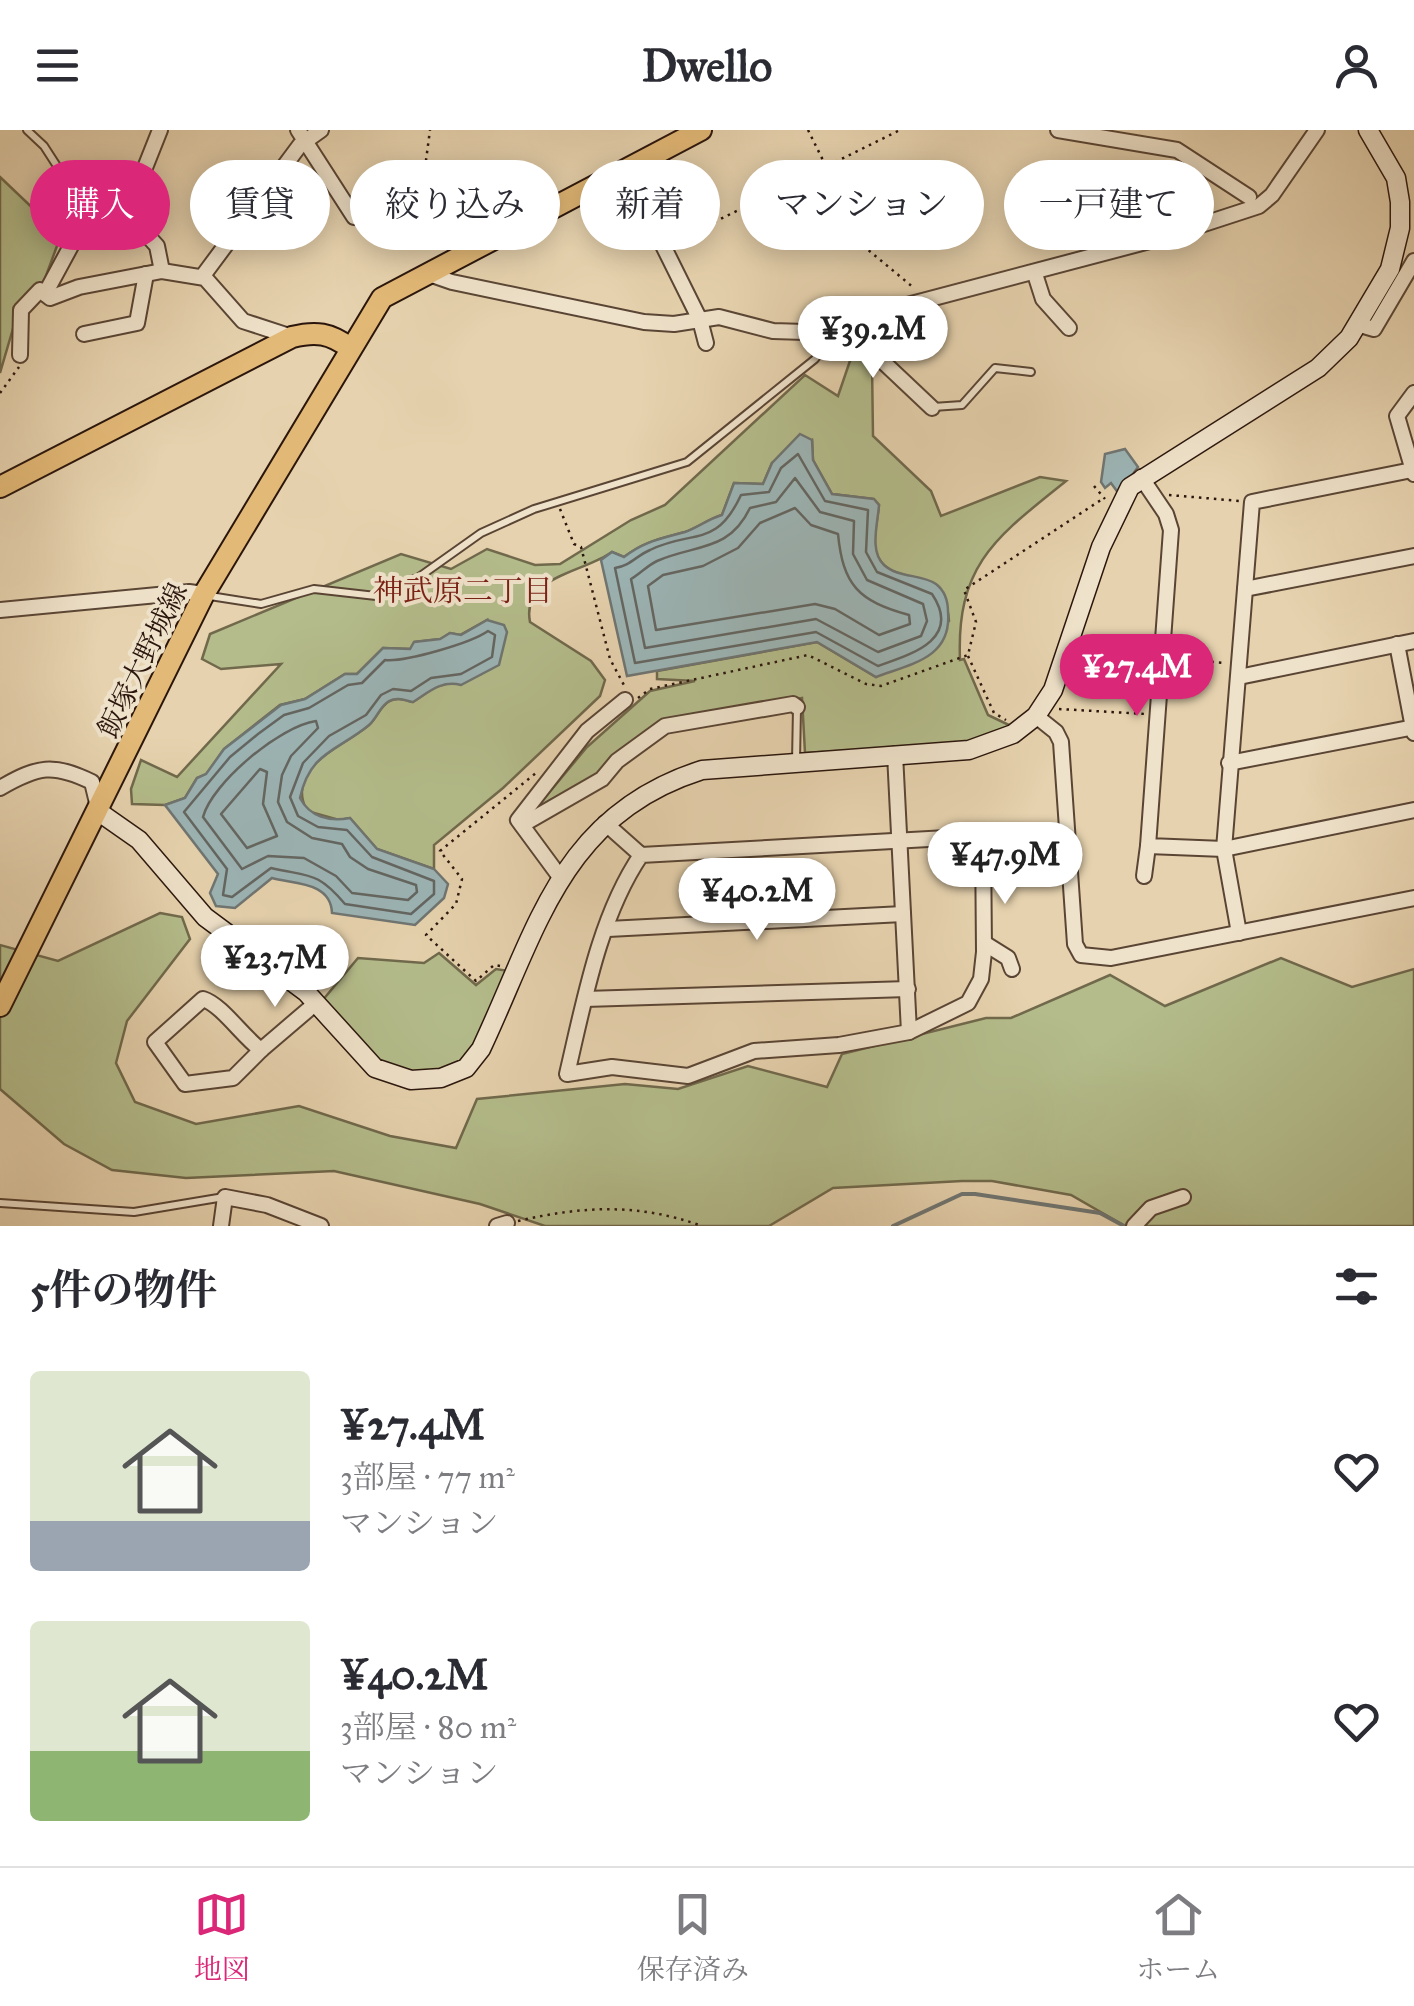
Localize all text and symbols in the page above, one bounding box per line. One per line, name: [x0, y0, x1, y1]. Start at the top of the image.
icon: menu: [30, 38, 85, 93]
text: Dwello: [642, 38, 772, 93]
icon: person: [1329, 38, 1384, 93]
chip: 購入: [30, 160, 170, 250]
chip: 賃貸: [190, 160, 330, 250]
chip: 絞り込み: [350, 160, 560, 250]
chip: 新着: [580, 160, 720, 250]
chip: マンション: [740, 160, 984, 250]
chip: 一戸建て: [1004, 160, 1214, 250]
pin: ¥39.2M: [792, 296, 954, 381]
text: ¥39.2M: [820, 309, 926, 348]
district label: 神武原二丁目: [373, 573, 553, 609]
street label: 飯塚大野城線: [90, 577, 195, 743]
pin: ¥27.4M: [1056, 634, 1218, 719]
text: ¥27.4M: [1082, 647, 1192, 686]
pin: ¥47.9M: [924, 822, 1086, 907]
text: ¥47.9M: [950, 835, 1060, 874]
pin: ¥40.2M: [676, 858, 838, 943]
text: ¥40.2M: [701, 871, 813, 910]
pin: ¥23.7M: [194, 925, 356, 1010]
text: ¥23.7M: [223, 938, 327, 977]
icon: filters: [1329, 1259, 1384, 1314]
text: 5件の物件: [30, 1264, 218, 1316]
text: ¥27.4M: [340, 1399, 485, 1451]
icon: home: [110, 1411, 230, 1531]
icon: heart: [1329, 1444, 1384, 1499]
text: 3部屋 · 77 m²: [340, 1458, 515, 1497]
text: マンション: [340, 1504, 499, 1543]
text: ¥40.2M: [340, 1649, 488, 1701]
icon: home: [110, 1661, 230, 1781]
icon: heart: [1329, 1694, 1384, 1749]
text: 3部屋 · 80 m²: [340, 1708, 516, 1747]
text: マンション: [340, 1754, 499, 1793]
tab: 地図: [194, 1887, 250, 1987]
tab: 保存済み: [637, 1887, 749, 1987]
tab: ホーム: [1136, 1887, 1220, 1987]

